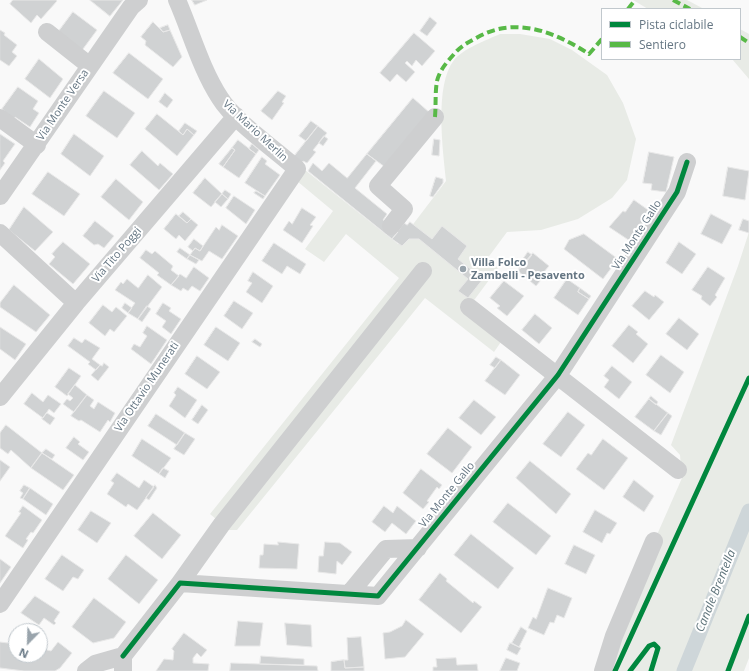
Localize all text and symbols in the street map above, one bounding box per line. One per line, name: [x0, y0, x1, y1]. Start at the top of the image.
legend: [601, 8, 741, 60]
text: Pista ciclabile: [639, 16, 713, 33]
text: Sentiero: [639, 36, 686, 53]
street label: Via Monte Versa: [34, 67, 92, 143]
street label: Via Mario Merlin: [220, 98, 290, 164]
street label: Via Monte Gallo: [609, 198, 665, 272]
street label: Via Tito Poggi: [90, 225, 144, 285]
place label: Villa Folco Zambelli - Pesavento: [471, 256, 585, 282]
marker: Villa Folco Zambelli - Pesavento: [458, 264, 468, 274]
street label: Via Ottavio Munerati: [112, 340, 182, 434]
street label: Via Monte Gallo: [416, 459, 478, 531]
water label: Canale Brentella: [693, 548, 739, 634]
north arrow: [8, 623, 48, 663]
text: N: [16, 645, 31, 662]

